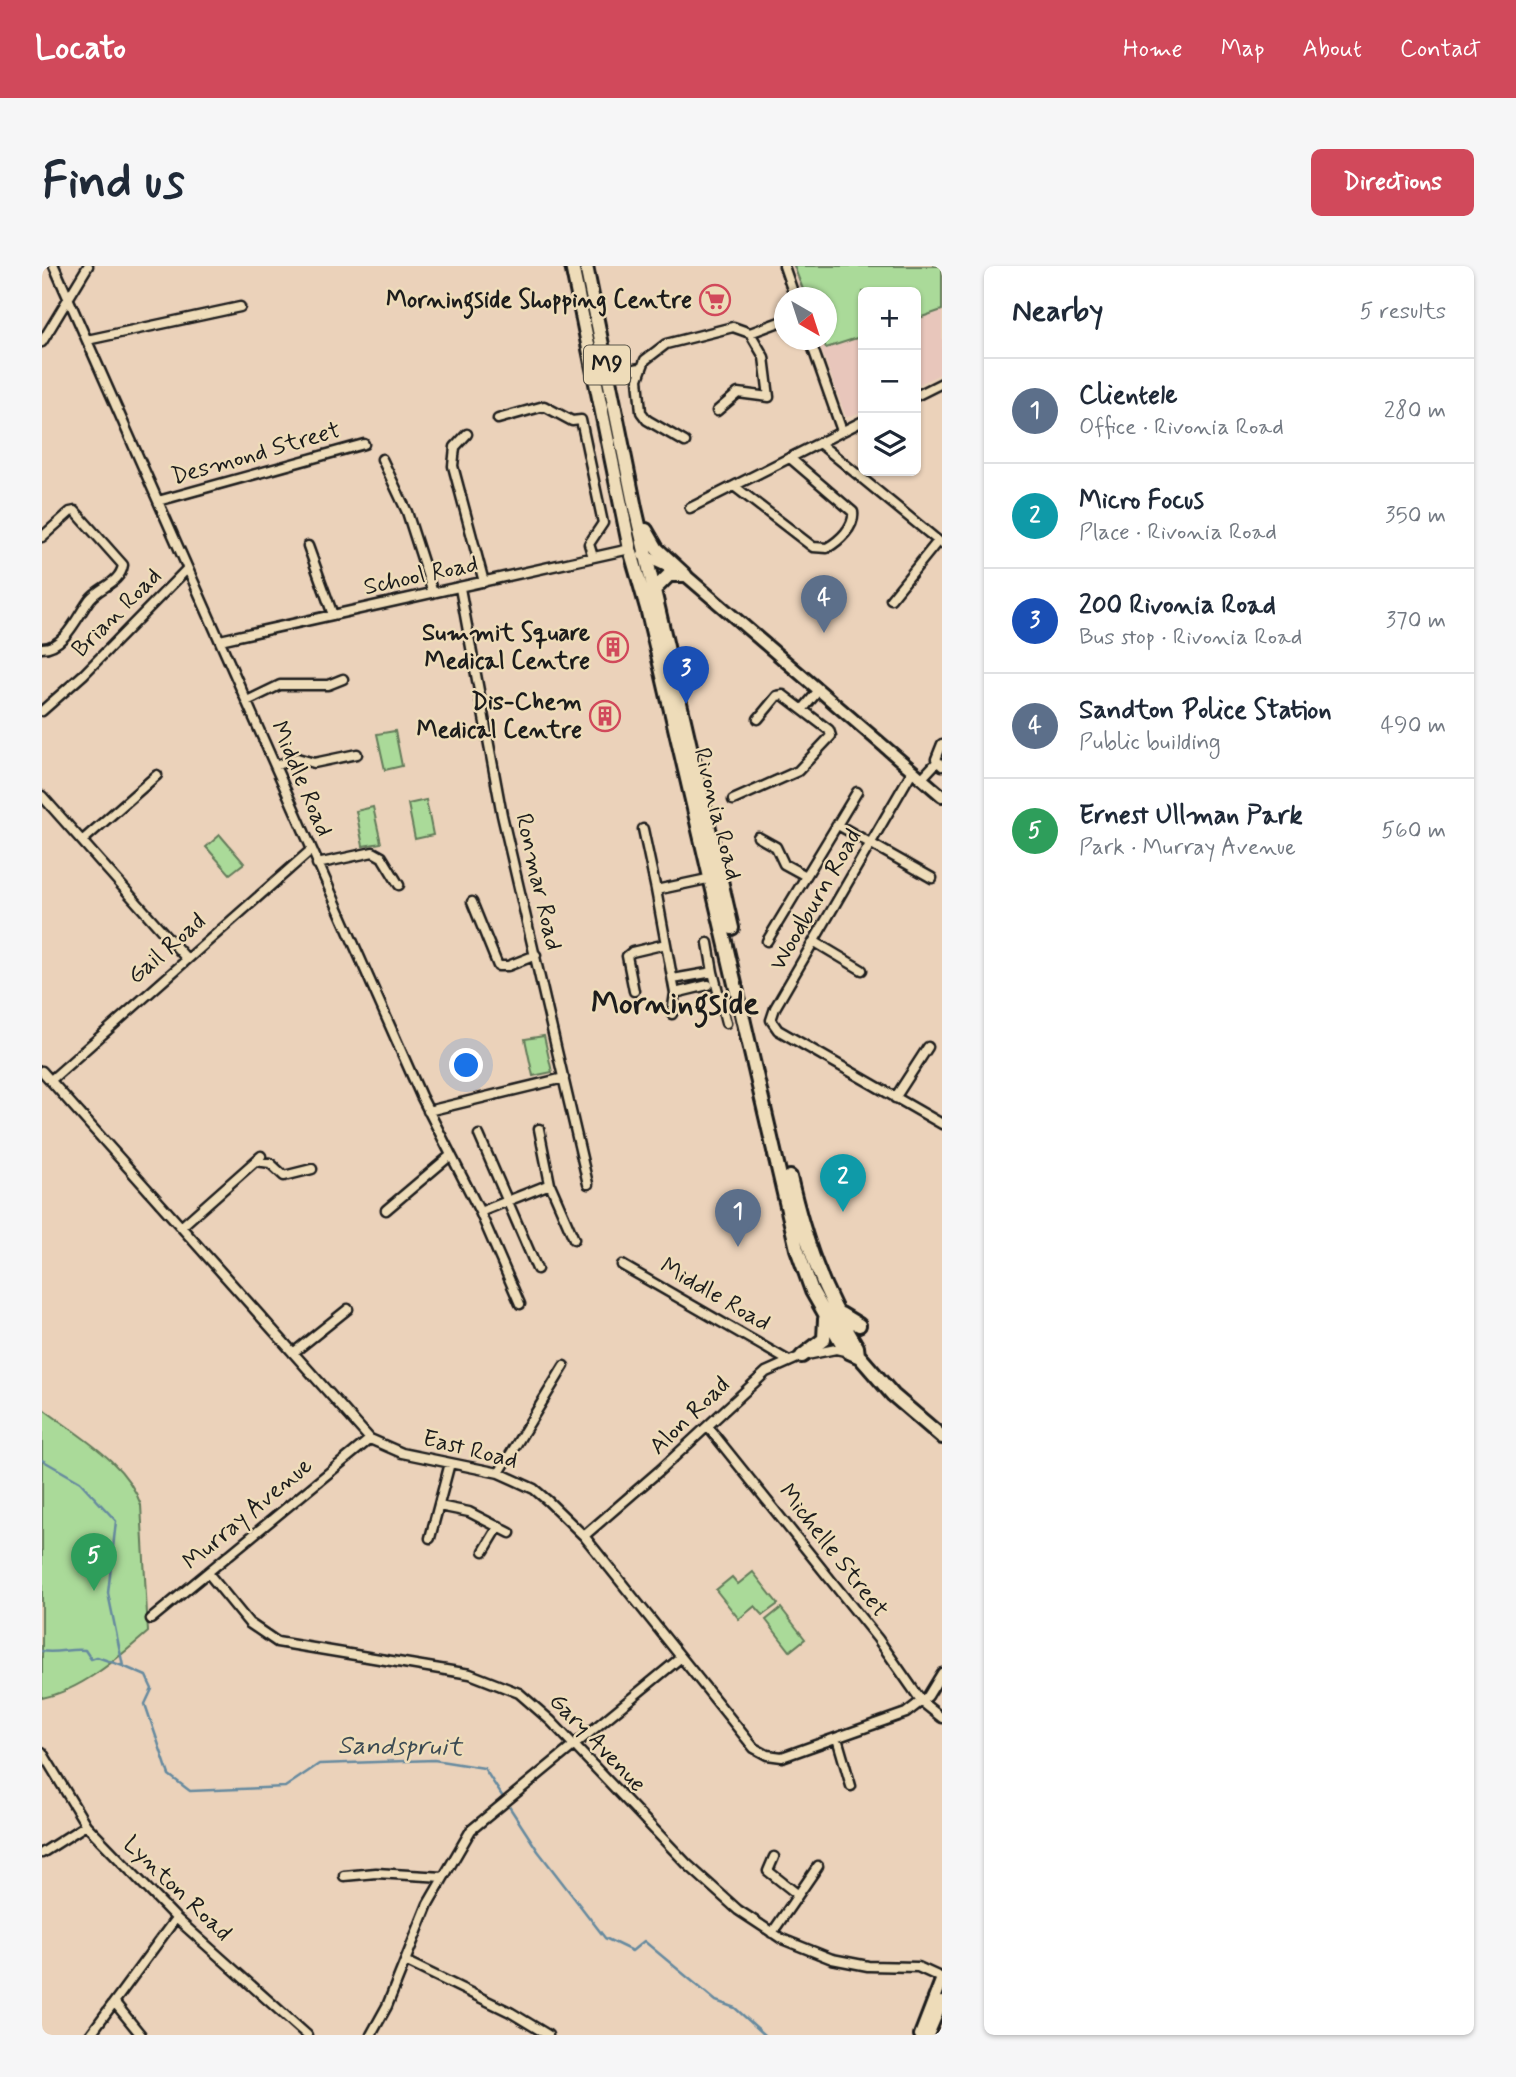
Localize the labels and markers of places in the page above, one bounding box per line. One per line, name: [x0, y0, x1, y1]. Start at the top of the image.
supermarket icon: Morningside Shopping Centre: [698, 283, 732, 317]
place label: Morningside Shopping Centre: [386, 285, 692, 319]
pin: 4: [801, 575, 847, 633]
place label: Summit Square Medical Centre: [422, 618, 591, 677]
building icon: Summit Square Medical Centre: [596, 630, 630, 664]
pin: 3: [663, 646, 709, 704]
place label: Dis-Chem Medical Centre: [416, 687, 582, 746]
building icon: Dis-Chem Medical Centre: [588, 699, 622, 733]
pin: 2: [820, 1154, 866, 1212]
pin: 1: [715, 1189, 761, 1247]
pin: 5: [71, 1533, 117, 1591]

